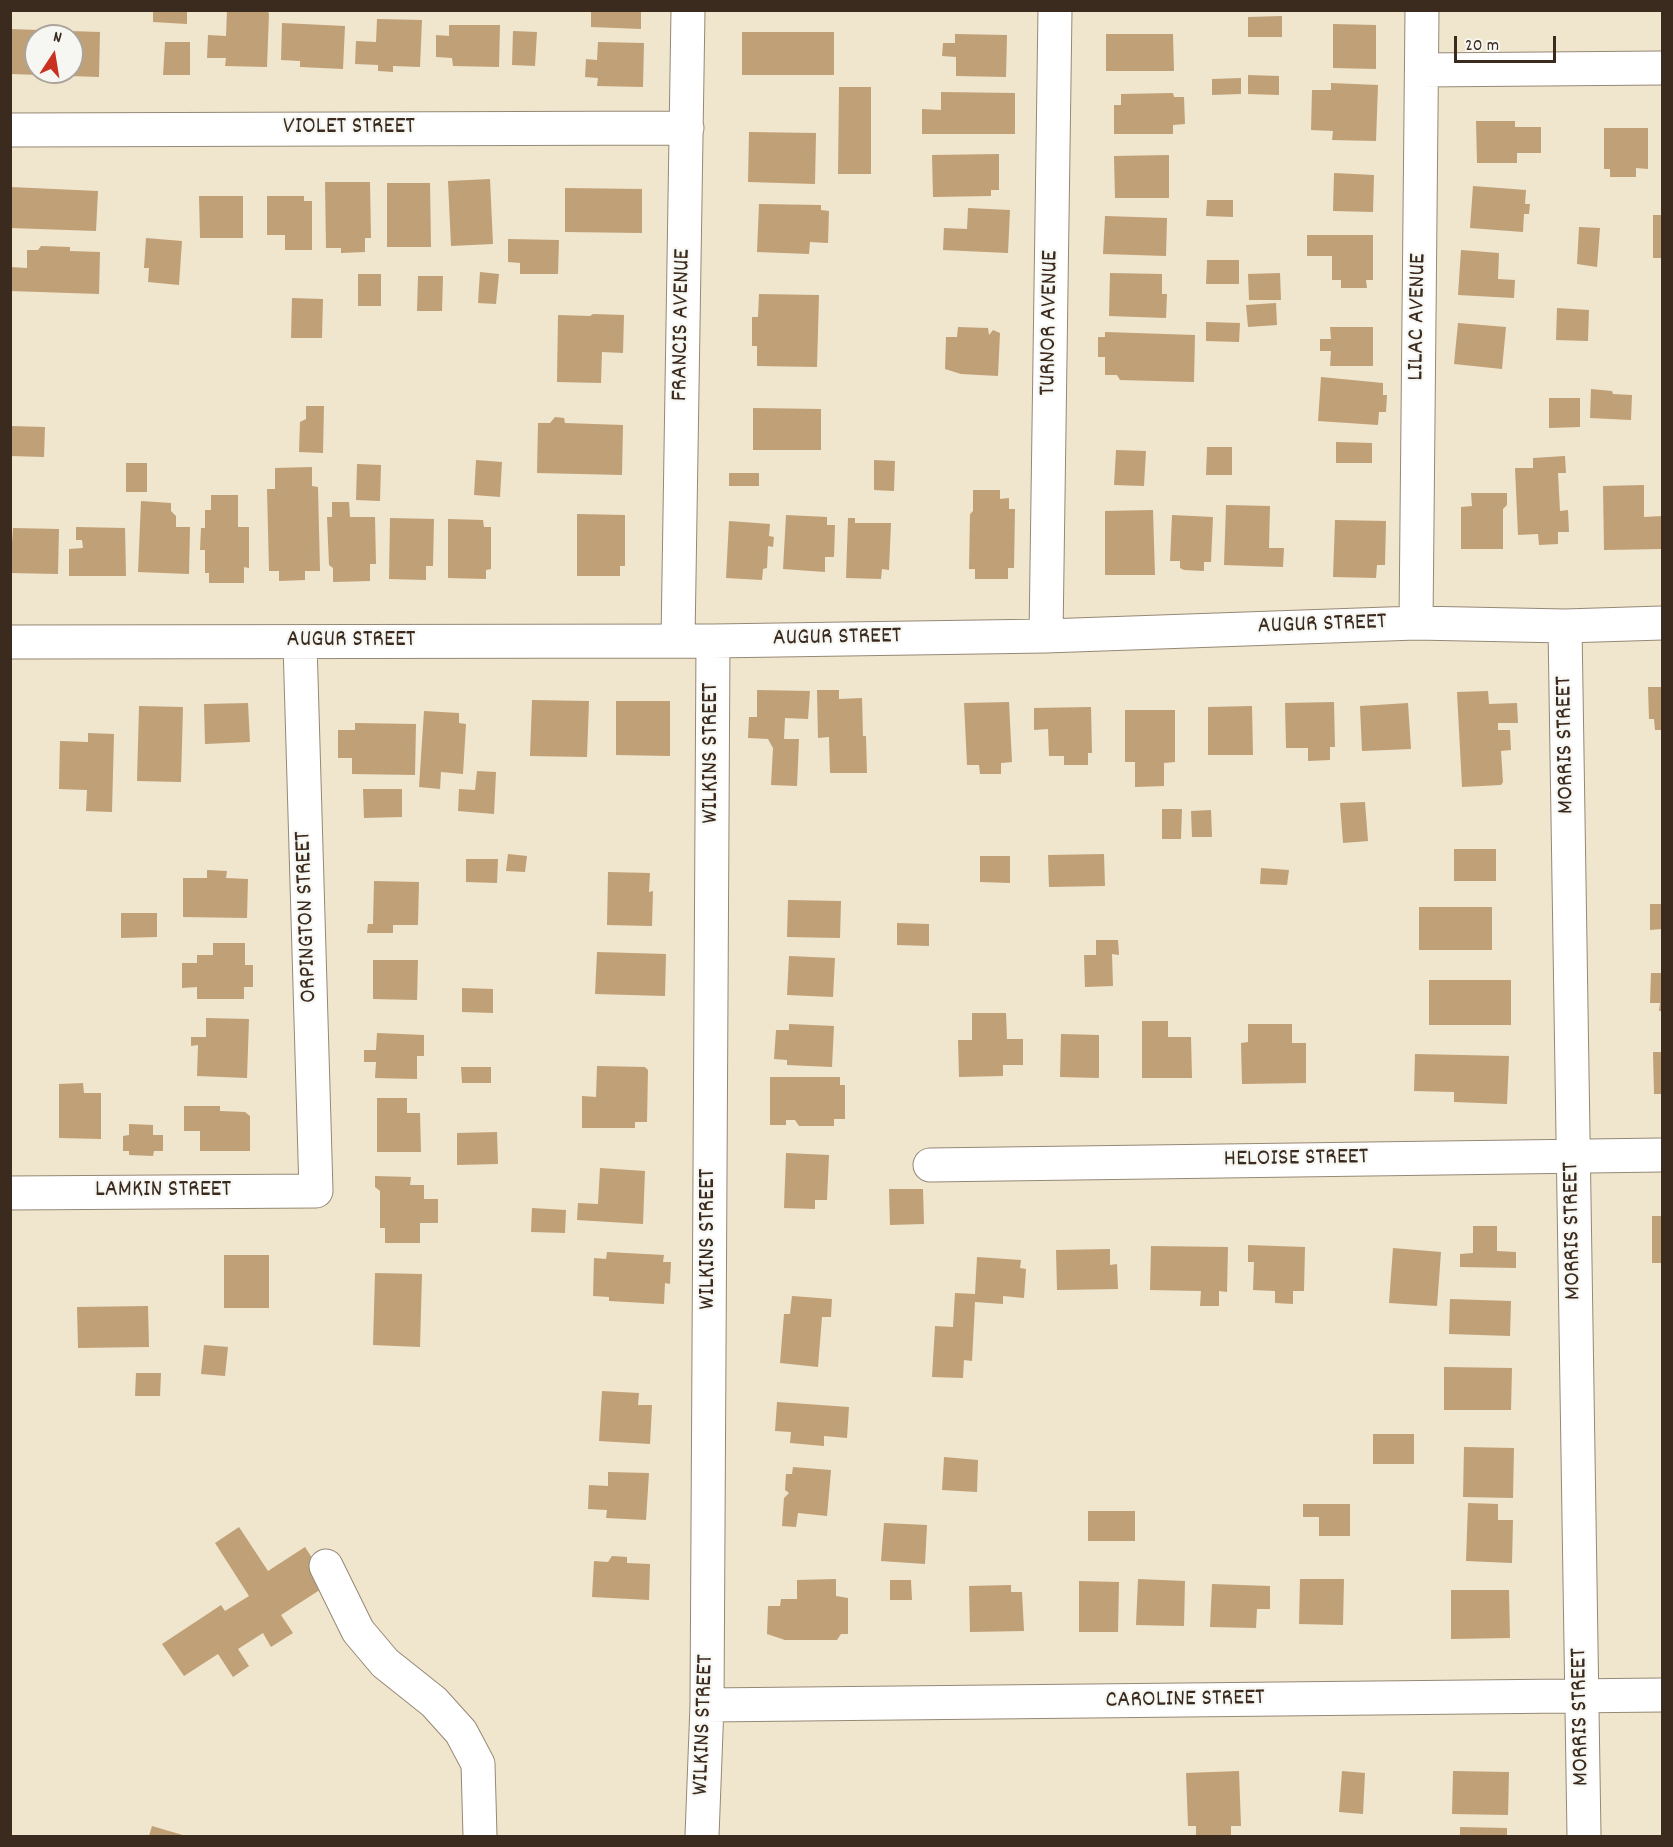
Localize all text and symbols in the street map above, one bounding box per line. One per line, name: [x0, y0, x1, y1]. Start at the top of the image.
north arrow: [24, 24, 84, 84]
scale bar: [1457, 24, 1559, 62]
text: N: [51, 26, 64, 50]
text: 20 m: [1465, 34, 1499, 59]
street label: VIOLET STREET: [283, 115, 415, 143]
street label: FRANCIS AVENUE: [667, 248, 699, 402]
street label: TURNOR AVENUE: [1035, 250, 1067, 396]
street label: LILAC AVENUE: [1403, 253, 1435, 381]
street label: AUGUR STREET: [1257, 609, 1387, 643]
street label: AUGUR STREET: [772, 623, 902, 655]
street label: AUGUR STREET: [287, 628, 415, 656]
street label: MORRIS STREET: [1551, 676, 1583, 814]
street label: WILKINS STREET: [699, 683, 727, 823]
street label: ORPINGTON STREET: [291, 831, 325, 1003]
street label: HELOISE STREET: [1224, 1144, 1368, 1176]
street label: MORRIS STREET: [1558, 1162, 1590, 1300]
street label: WILKINS STREET: [696, 1169, 724, 1309]
street label: LAMKIN STREET: [95, 1178, 231, 1206]
street label: MORRIS STREET: [1566, 1648, 1598, 1786]
street label: WILKINS STREET: [688, 1654, 722, 1796]
street label: CAROLINE STREET: [1105, 1685, 1265, 1717]

